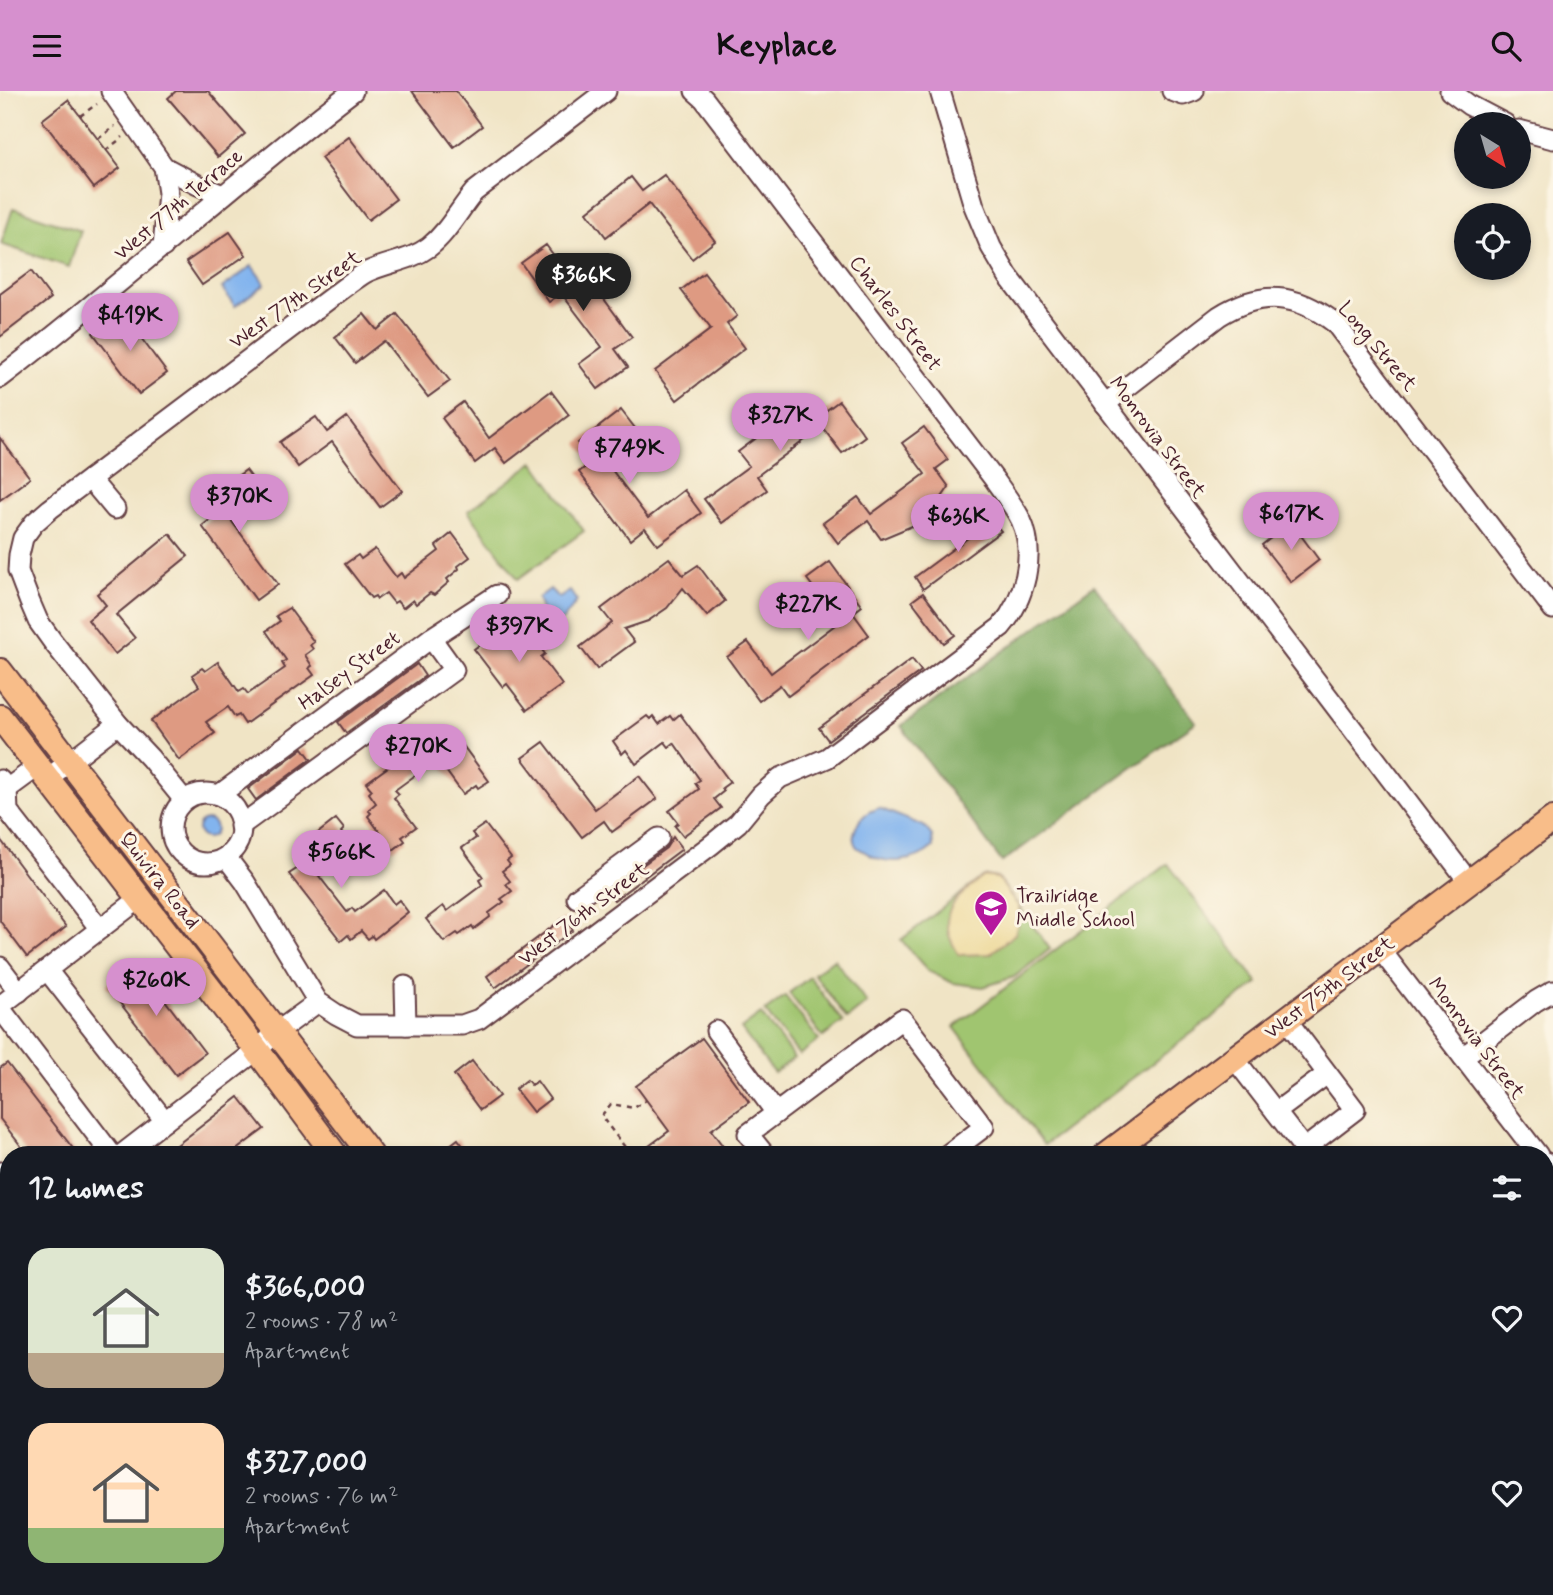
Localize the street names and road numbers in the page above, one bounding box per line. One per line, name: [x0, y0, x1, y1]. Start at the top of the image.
street label: West 77th Terrace: [108, 142, 249, 267]
street label: West 77th Street: [224, 243, 368, 356]
street label: Charles Street: [842, 250, 948, 377]
street label: Long Street: [1330, 296, 1424, 399]
street label: Monrovia Street: [1102, 371, 1213, 505]
street label: Halsey Street: [293, 624, 406, 717]
street label: Quivira Road: [112, 826, 206, 935]
street label: West 76th Street: [513, 855, 655, 972]
street label: West 75th Street: [1259, 929, 1401, 1046]
street label: Monrovia Street: [1421, 972, 1532, 1106]

